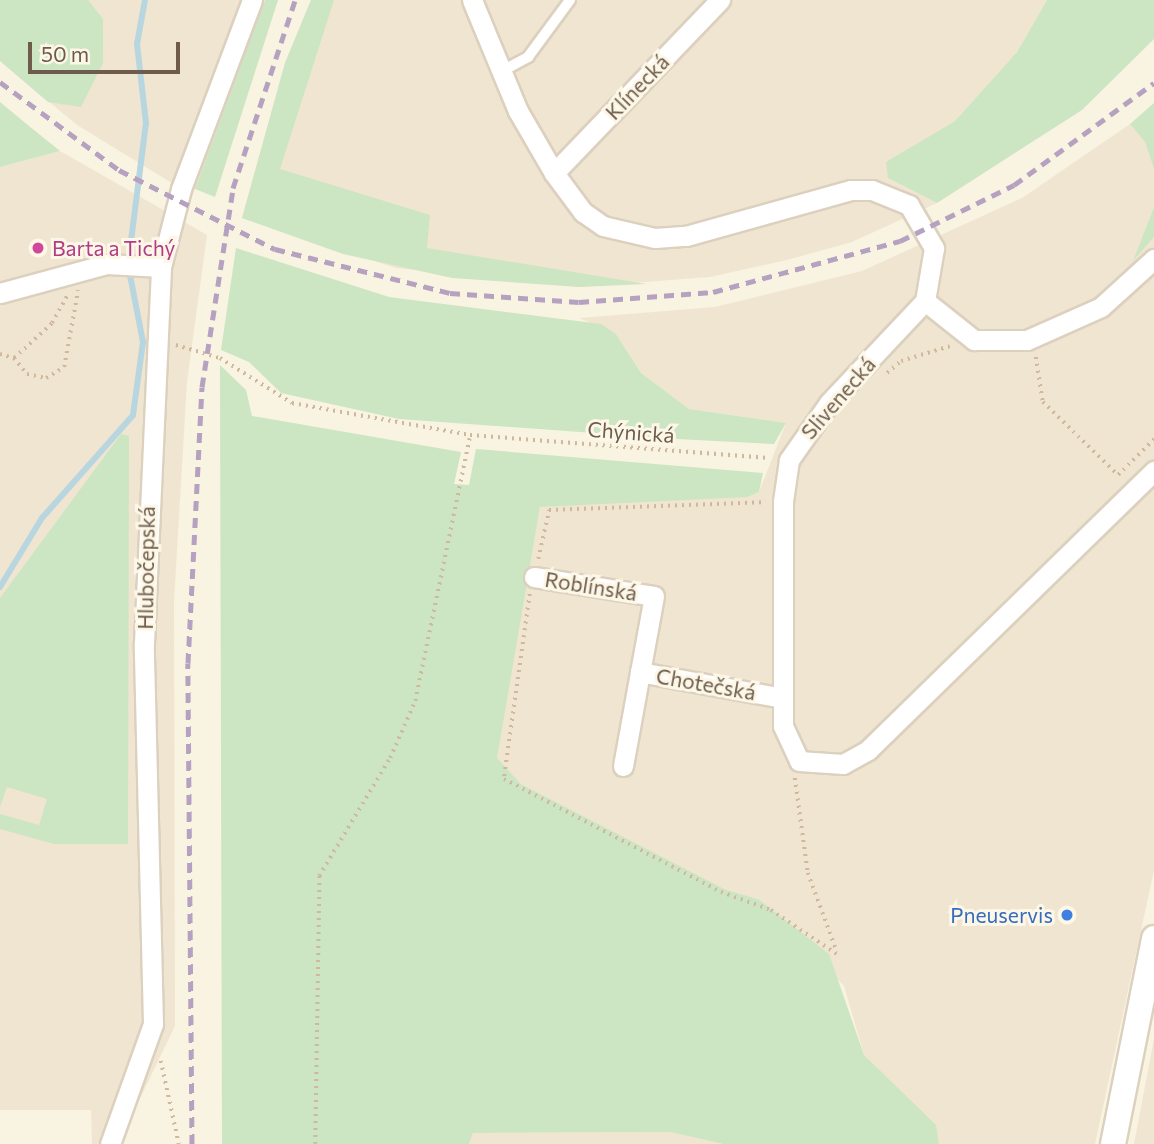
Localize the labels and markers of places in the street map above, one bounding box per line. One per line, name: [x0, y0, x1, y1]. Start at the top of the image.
place label: Barta a Tichý: [52, 235, 175, 261]
marker: Barta a Tichý: [30, 240, 46, 256]
place label: Pneuservis: [950, 902, 1053, 928]
marker: Pneuservis: [1059, 907, 1075, 923]

